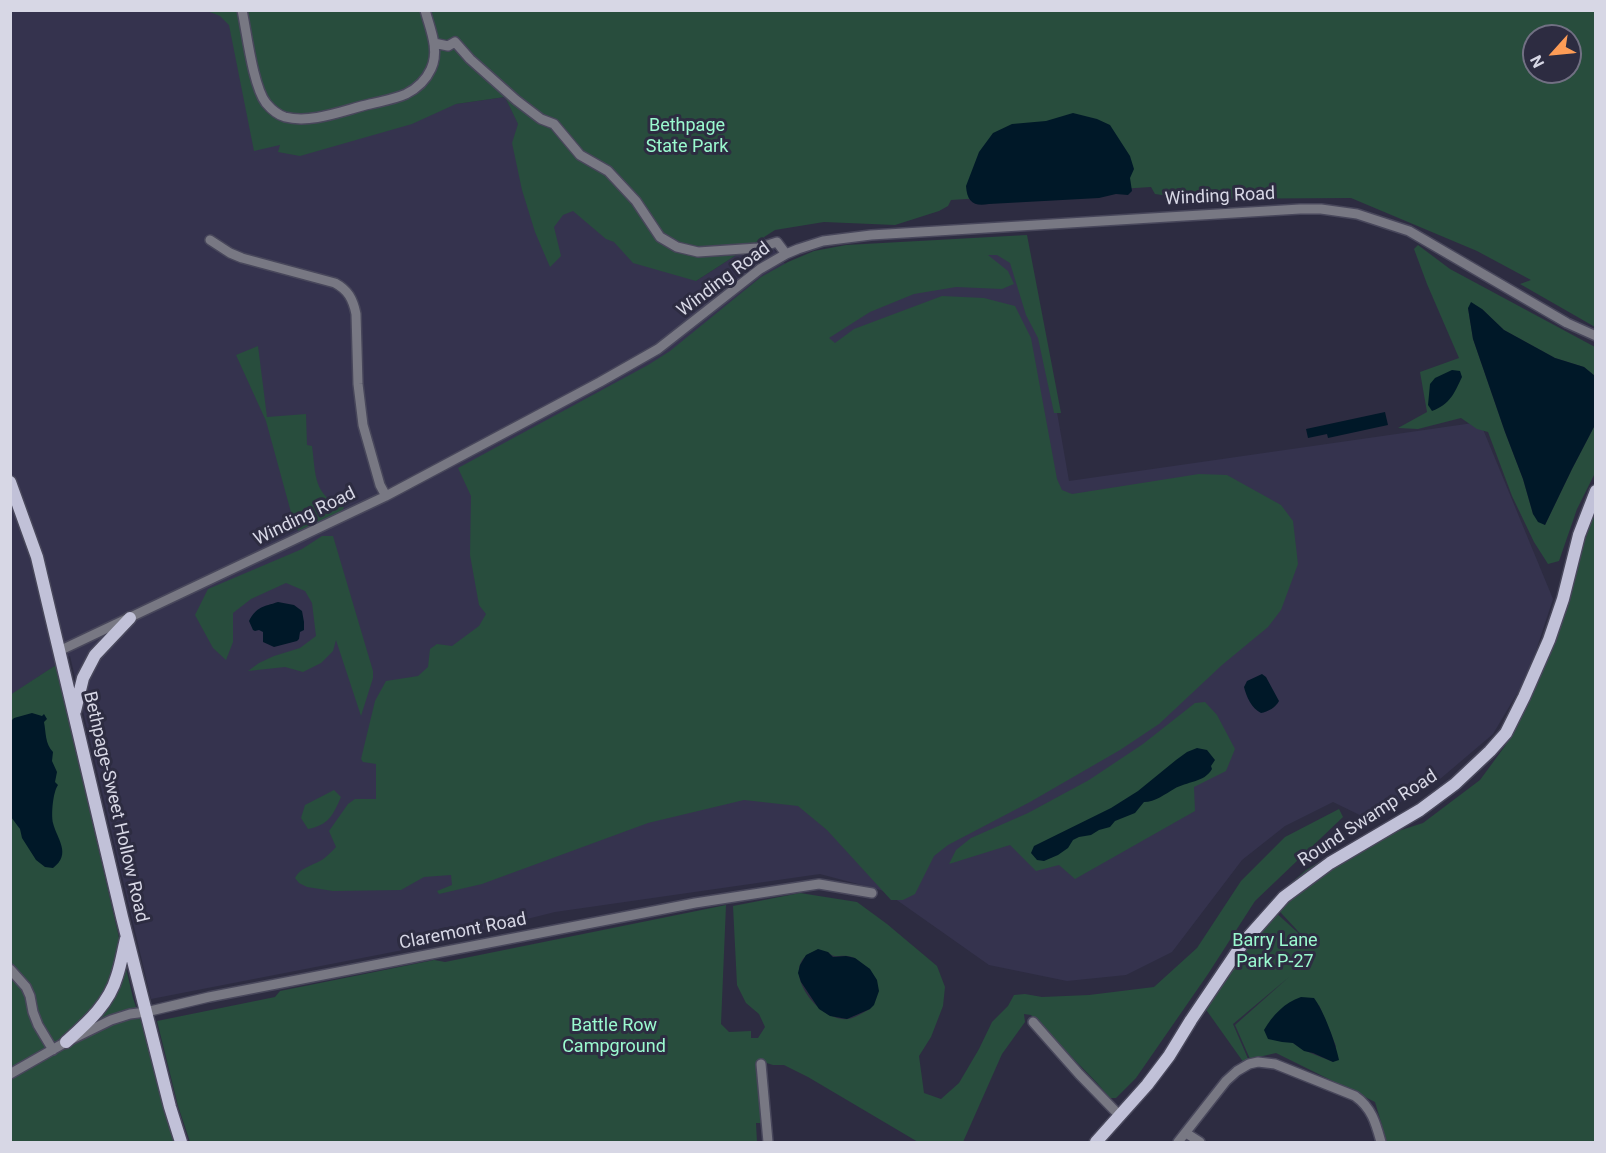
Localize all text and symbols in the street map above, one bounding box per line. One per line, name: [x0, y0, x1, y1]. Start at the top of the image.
north arrow: [1522, 24, 1582, 84]
text: N: [1526, 52, 1548, 71]
park label: Bethpage State Park: [646, 115, 728, 158]
street label: Winding Road: [1164, 183, 1276, 211]
street label: Winding Road: [673, 238, 775, 322]
street label: Winding Road: [251, 483, 359, 551]
street label: Bethpage-Sweet Hollow Road: [78, 690, 152, 924]
street label: Round Swamp Road: [1294, 766, 1442, 872]
street label: Claremont Road: [398, 909, 528, 955]
park label: Barry Lane Park P-27: [1232, 930, 1318, 972]
park label: Battle Row Campground: [562, 1015, 666, 1058]

